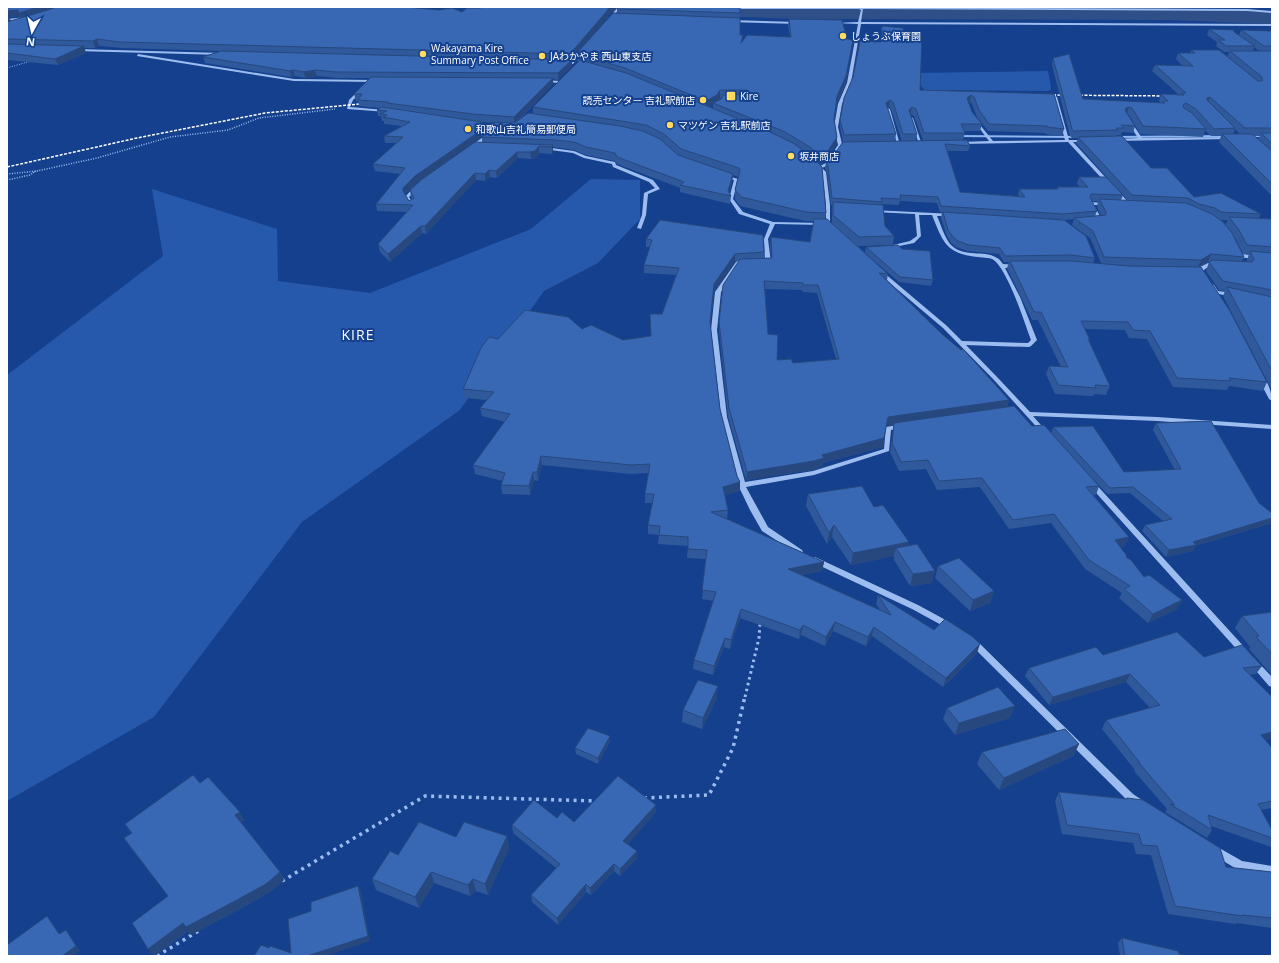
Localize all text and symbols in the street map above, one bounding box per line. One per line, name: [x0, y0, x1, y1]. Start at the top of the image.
north arrow: [12, 12, 52, 52]
place label: しょうぶ保育園: [851, 29, 921, 43]
marker: しょうぶ保育園: [838, 31, 848, 41]
text: N: [25, 34, 36, 50]
place label: Wakayama Kire Summary Post Office: [431, 41, 529, 67]
marker: Wakayama Kire Summary Post Office: [418, 49, 428, 59]
place label: JAわかやま 西山東支店: [549, 49, 652, 63]
marker: JAわかやま 西山東支店: [537, 51, 547, 61]
place label: Kire: [740, 89, 759, 103]
marker: Kire: [725, 90, 737, 102]
place label: 読売センター 吉礼駅前店: [582, 93, 695, 107]
marker: 読売センター 吉礼駅前店: [698, 95, 708, 105]
place label: マツゲン 吉礼駅前店: [678, 118, 771, 132]
marker: マツゲン 吉礼駅前店: [665, 120, 675, 130]
place label: 和歌山吉礼簡易郵便局: [476, 122, 576, 136]
marker: 和歌山吉礼簡易郵便局: [463, 124, 473, 134]
place label: 坂井商店: [799, 149, 839, 163]
marker: 坂井商店: [786, 151, 796, 161]
district label: KIRE: [342, 325, 374, 344]

